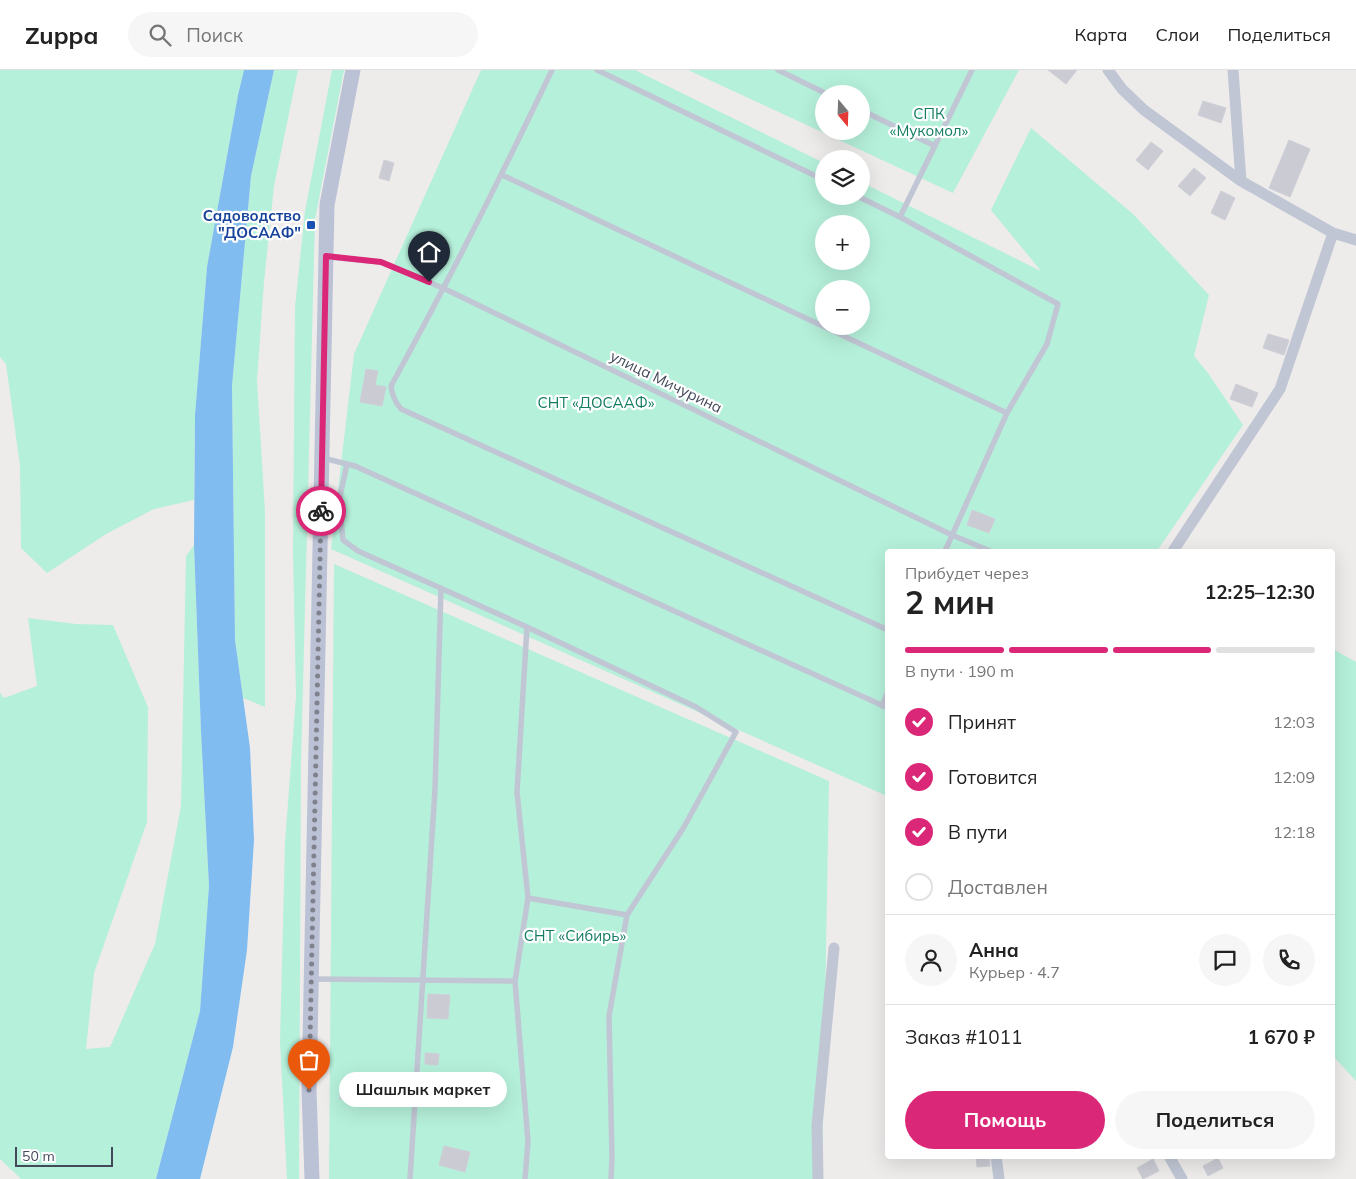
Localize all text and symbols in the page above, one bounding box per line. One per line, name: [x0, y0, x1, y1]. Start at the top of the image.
search box: [128, 12, 478, 57]
text: Zuppa: [25, 20, 98, 50]
icon: search: [146, 21, 174, 49]
text: Поиск: [186, 23, 243, 47]
text: Карта: [1075, 23, 1127, 46]
text: Слои: [1155, 23, 1200, 46]
text: Поделиться: [1228, 23, 1331, 46]
north arrow: [815, 85, 870, 140]
map controls: [815, 85, 870, 335]
park label: СПК «Мукомол»: [890, 104, 969, 140]
button: layers: [815, 150, 870, 205]
place label: Садоводство "ДОСААФ": [203, 206, 301, 242]
button: +: [815, 215, 870, 270]
marker: Садоводство "ДОСААФ": [305, 219, 317, 231]
pin: [408, 231, 450, 282]
icon: home: [415, 238, 443, 266]
button: −: [815, 280, 870, 335]
street label: улица Мичурина: [607, 346, 725, 417]
park label: СНТ «ДОСААФ»: [538, 393, 655, 412]
courier: [296, 486, 346, 536]
icon: bike: [307, 497, 335, 525]
text: Прибудет через: [905, 563, 1029, 583]
text: 12:25–12:30: [1205, 580, 1315, 604]
text: 2 мин: [905, 582, 995, 622]
text: В пути · 190 m: [905, 661, 1014, 681]
icon: check: [905, 708, 933, 736]
text: Принят: [948, 710, 1016, 734]
text: 12:03: [1273, 712, 1315, 732]
icon: check: [905, 763, 933, 791]
text: Готовится: [948, 765, 1038, 789]
text: 12:09: [1273, 767, 1315, 787]
icon: check: [905, 818, 933, 846]
text: В пути: [948, 820, 1007, 844]
text: 12:18: [1273, 822, 1315, 842]
text: Доставлен: [948, 875, 1048, 899]
park label: СНТ «Сибирь»: [524, 926, 626, 945]
button: person: [905, 934, 957, 986]
button: chat: [1199, 934, 1251, 986]
button: phone: [1263, 934, 1315, 986]
text: Анна: [969, 938, 1019, 962]
text: Курьер · 4.7: [969, 962, 1060, 982]
text: Заказ #1011: [905, 1025, 1022, 1049]
text: 1 670 ₽: [1248, 1025, 1315, 1049]
pin: [288, 1039, 330, 1090]
icon: bag: [295, 1046, 323, 1074]
callout: Шашлык маркет: [339, 1072, 506, 1108]
text: Шашлык маркет: [356, 1079, 490, 1099]
button: Помощь: [905, 1091, 1105, 1149]
button: Поделиться: [1115, 1091, 1315, 1149]
scale bar: [15, 1144, 112, 1167]
text: 50 m: [22, 1147, 55, 1165]

